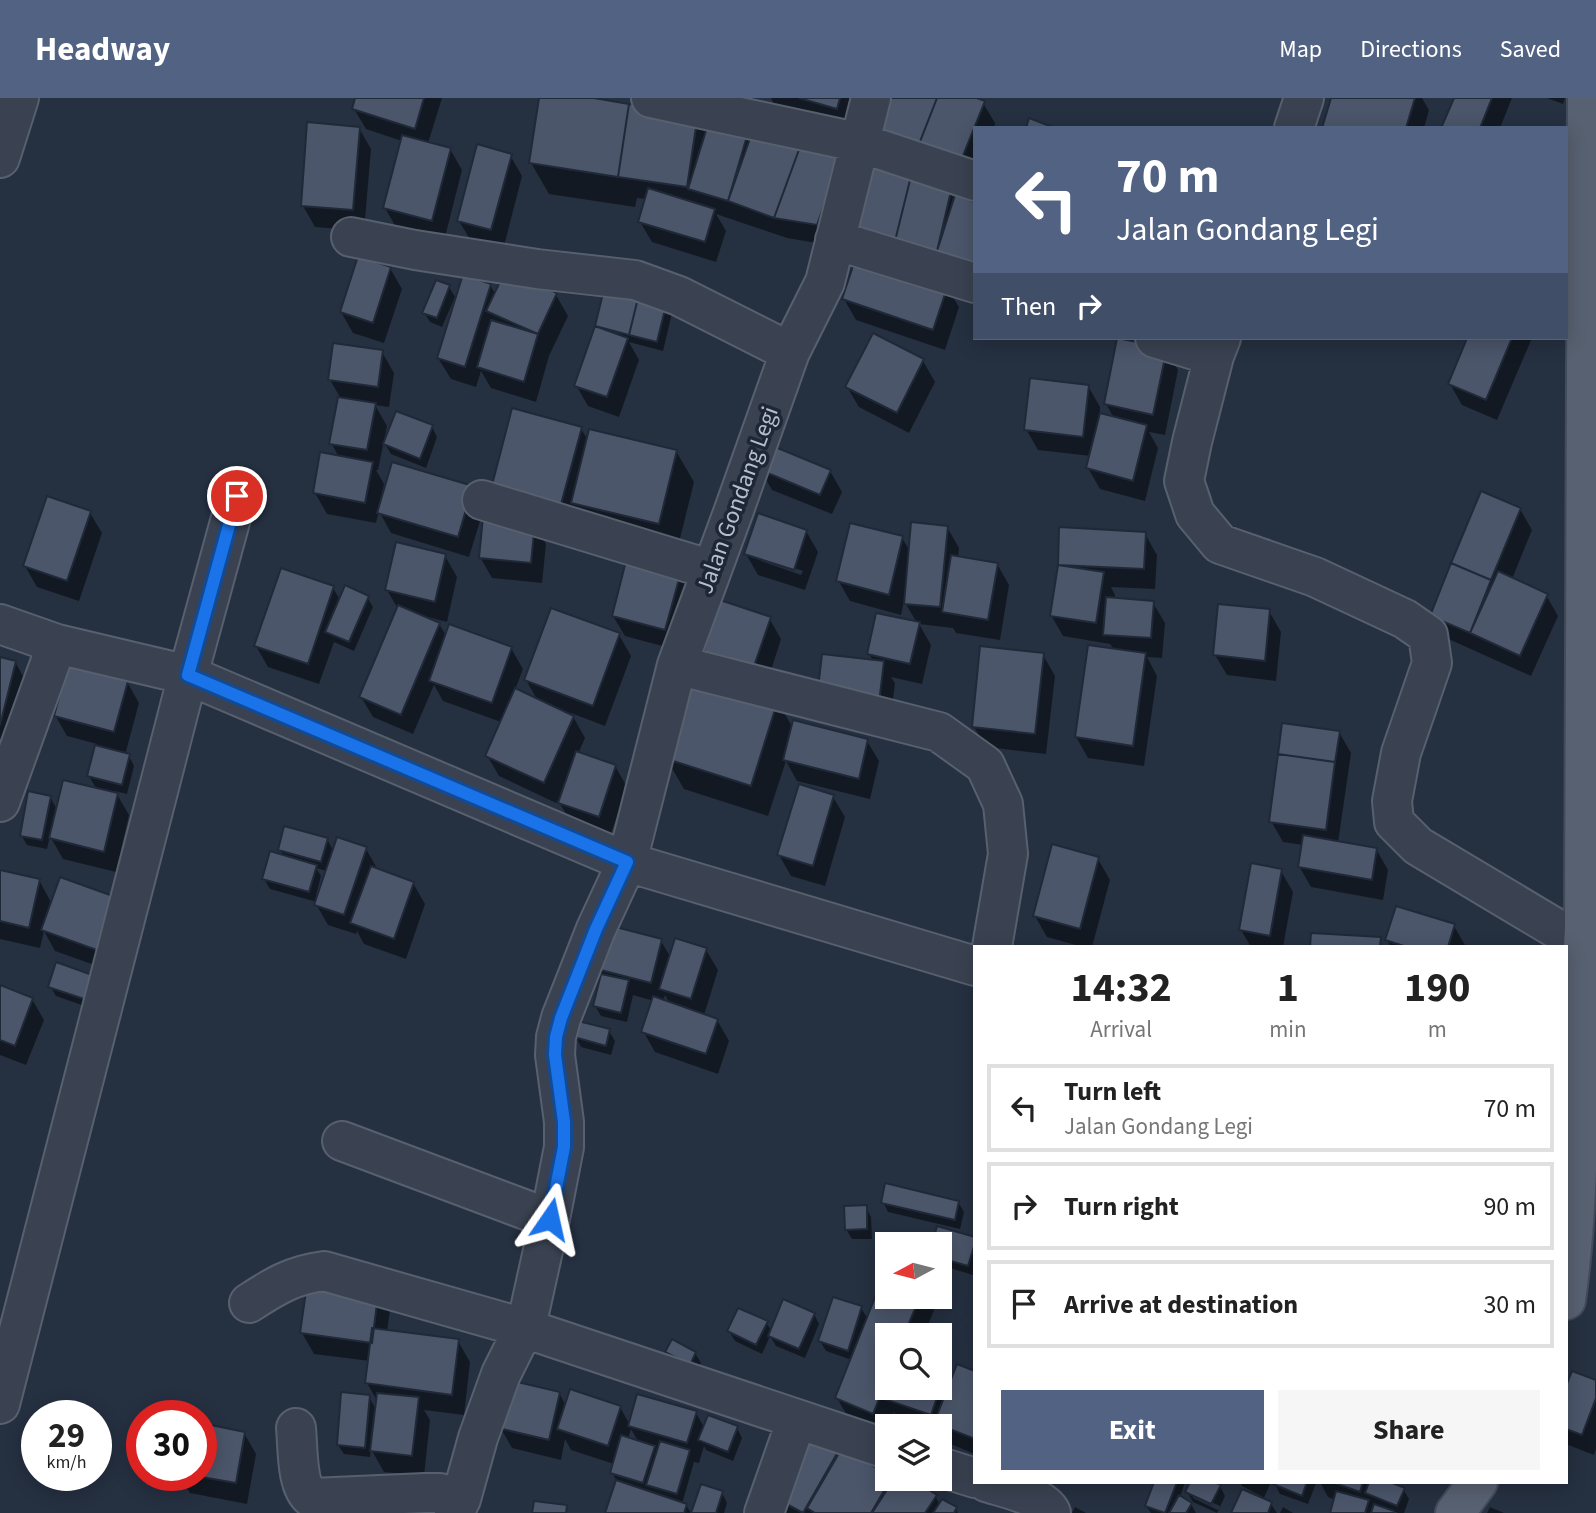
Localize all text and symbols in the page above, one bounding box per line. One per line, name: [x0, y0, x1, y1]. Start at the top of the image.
text: Headway: [35, 26, 170, 73]
text: Map: [1279, 32, 1322, 67]
text: Directions: [1360, 32, 1462, 67]
text: Saved: [1500, 32, 1561, 67]
text: 70 m: [1116, 142, 1220, 212]
icon: left: [1001, 154, 1092, 245]
text: Jalan Gondang Legi: [1116, 207, 1379, 253]
icon: right: [1070, 287, 1108, 325]
text: Then: [1001, 288, 1056, 325]
street label: Jalan Gondang Legi: [687, 402, 788, 599]
pin: [207, 466, 267, 526]
icon: arrive: [218, 477, 256, 515]
text: 14:32: [1070, 958, 1172, 1018]
text: 1: [1277, 958, 1299, 1018]
text: 190: [1404, 958, 1471, 1018]
text: Arrival: [1090, 1013, 1152, 1046]
text: min: [1269, 1013, 1307, 1046]
text: m: [1428, 1013, 1447, 1046]
text: Turn left: [1064, 1073, 1161, 1110]
icon: left: [1005, 1089, 1043, 1127]
text: 70 m: [1483, 1090, 1536, 1127]
text: Jalan Gondang Legi: [1064, 1110, 1253, 1143]
position arrow: [513, 1182, 587, 1256]
icon: right: [1005, 1187, 1043, 1225]
text: Turn right: [1064, 1188, 1179, 1225]
text: 90 m: [1483, 1188, 1536, 1225]
north arrow: [875, 1232, 952, 1309]
map controls: [875, 1232, 952, 1491]
icon: arrive: [1005, 1285, 1043, 1323]
text: Arrive at destination: [1064, 1286, 1298, 1323]
text: 30 m: [1483, 1286, 1536, 1323]
button: search: [875, 1323, 952, 1400]
button: Exit: [1001, 1390, 1264, 1470]
button: Share: [1278, 1390, 1540, 1470]
speed limit sign: 30: [126, 1400, 217, 1491]
text: 29: [48, 1411, 85, 1461]
button: layers: [875, 1414, 952, 1491]
text: km/h: [47, 1450, 86, 1475]

